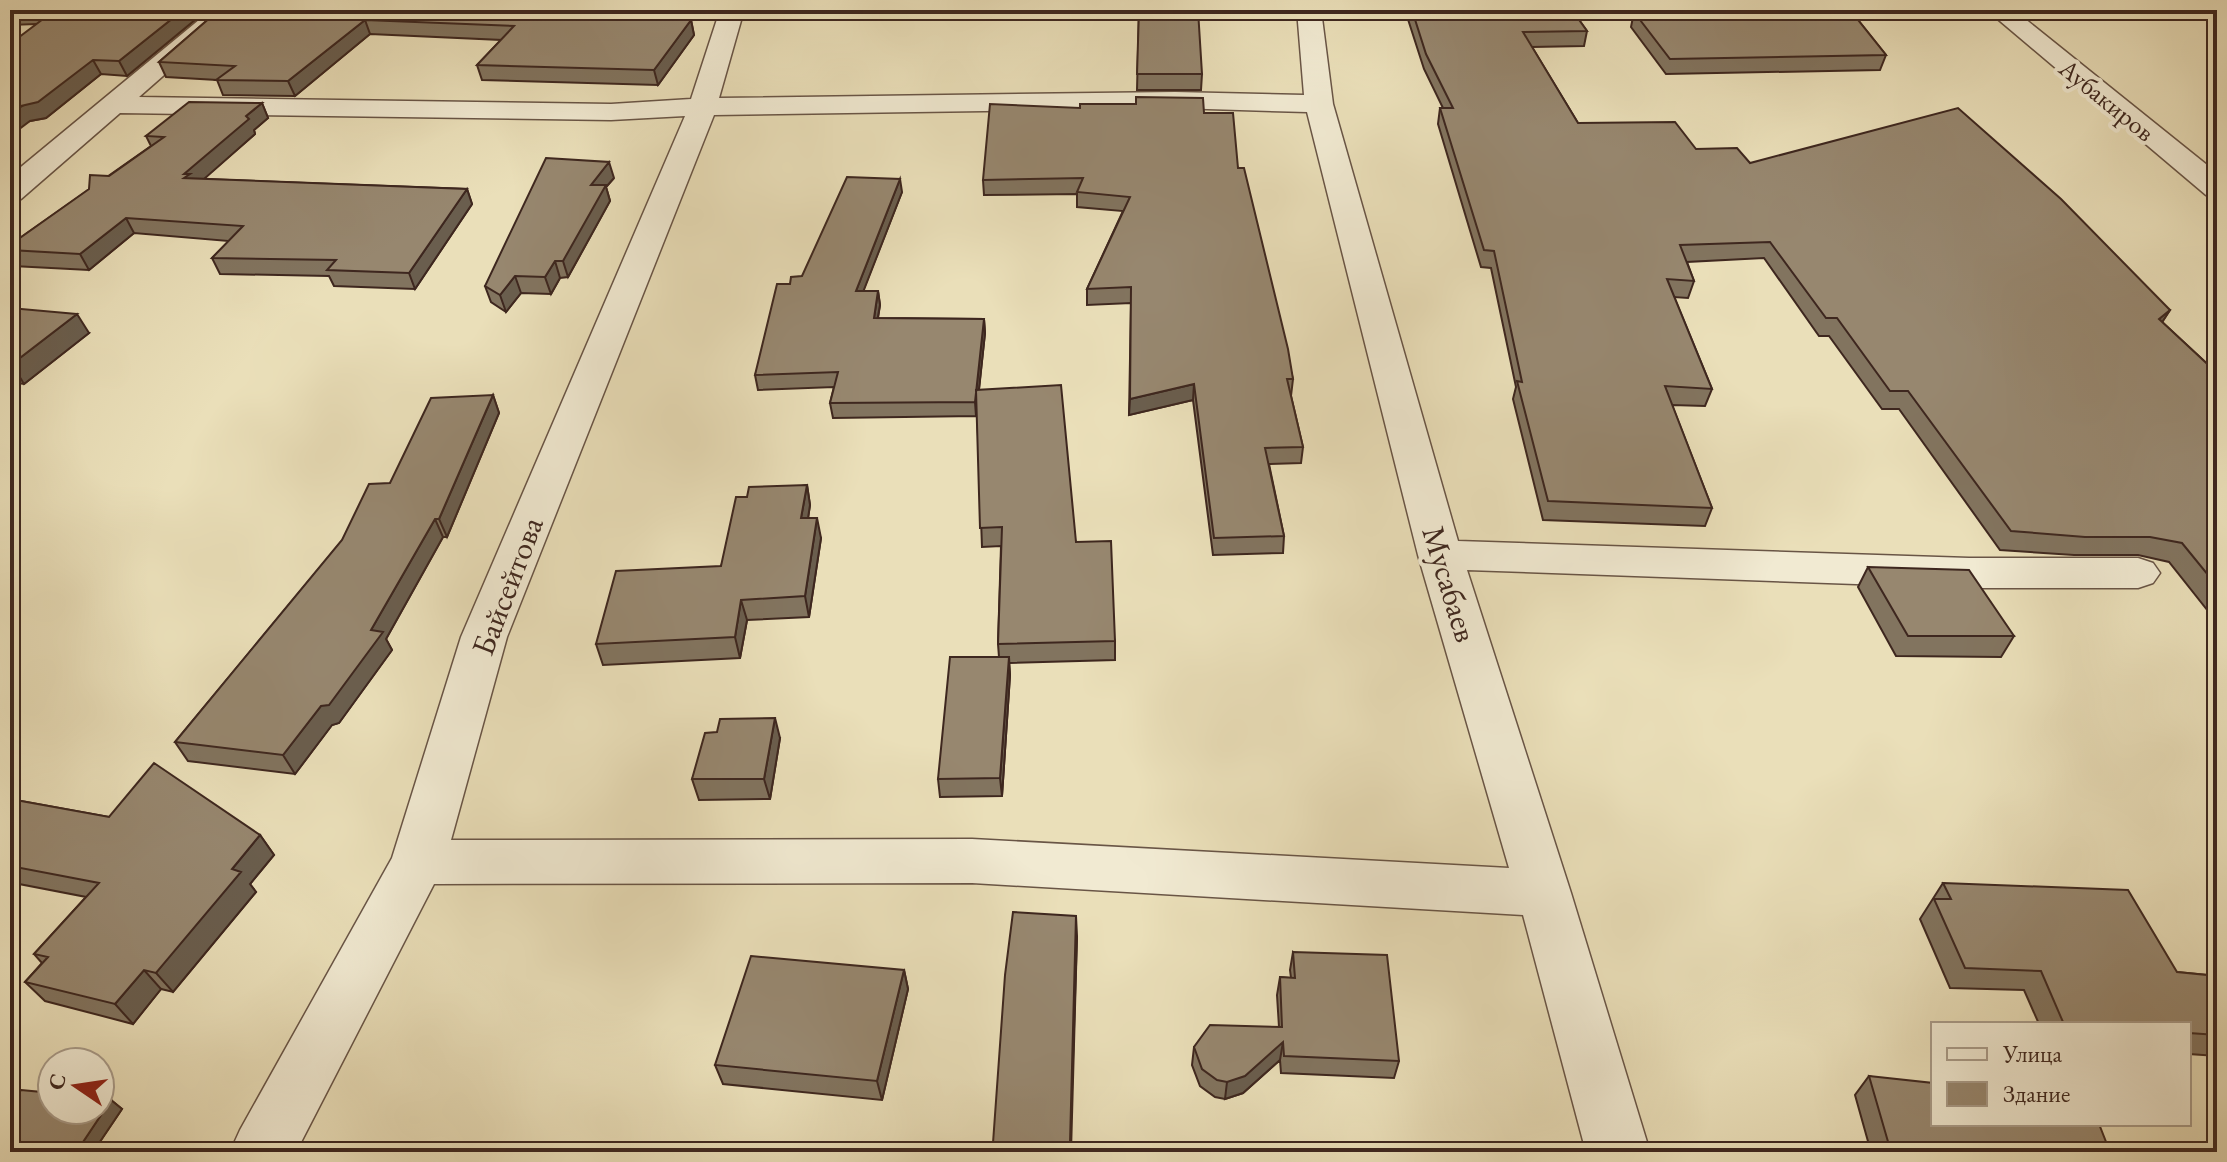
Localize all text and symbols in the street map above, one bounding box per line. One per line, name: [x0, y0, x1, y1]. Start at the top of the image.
street label: Аубакиров: [2052, 51, 2162, 149]
street label: Байсейтова: [461, 510, 553, 661]
street label: Мусабаев: [1413, 521, 1487, 647]
legend: [1931, 1022, 2191, 1126]
text: Улица: [2002, 1038, 2062, 1069]
north arrow: [36, 1046, 116, 1126]
text: С: [41, 1071, 73, 1092]
text: Здание: [2003, 1078, 2070, 1109]

